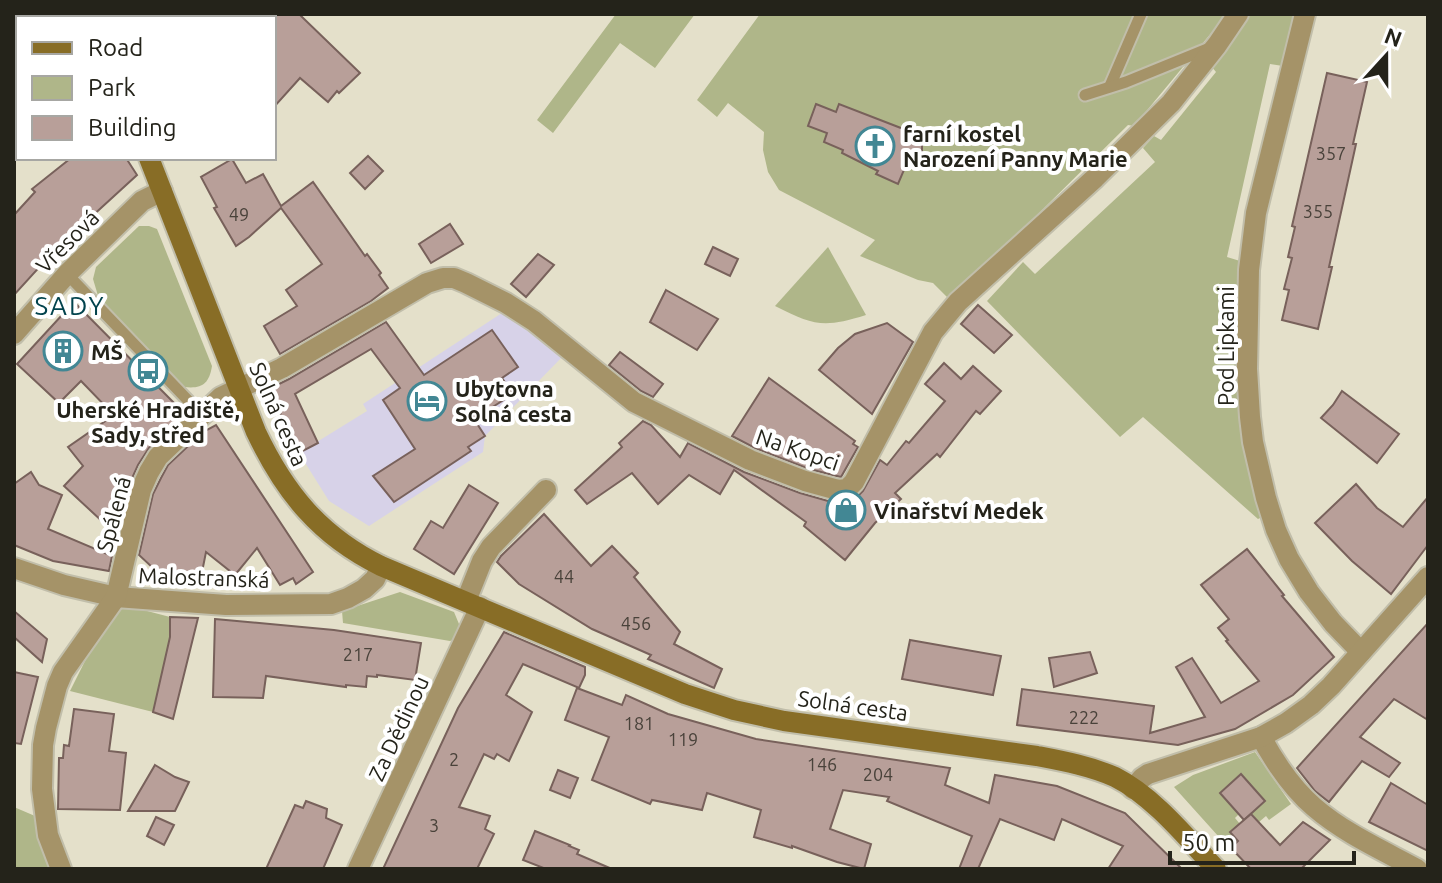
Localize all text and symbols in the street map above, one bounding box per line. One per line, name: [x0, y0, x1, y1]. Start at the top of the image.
legend: [16, 16, 276, 160]
north arrow: [1346, 16, 1426, 96]
text: N: [1381, 22, 1405, 51]
text: Road: [88, 34, 143, 61]
text: Park: [88, 74, 136, 101]
text: Building: [88, 114, 176, 141]
place label: farní kostel Narození Panny Marie: [903, 121, 1128, 171]
church icon: farní kostel Narození Panny Marie: [854, 125, 896, 167]
house number: 357: [1316, 143, 1346, 163]
house number: 355: [1303, 201, 1333, 221]
street label: Vřesová: [30, 204, 104, 278]
house number: 49: [229, 204, 249, 224]
street label: Pod Lipkami: [1213, 286, 1238, 406]
district label: SADY: [34, 291, 106, 320]
building icon: MŠ: [42, 330, 84, 372]
place label: MŠ: [91, 339, 123, 364]
bus stop icon: Uherské Hradiště, Sady, střed: [127, 350, 169, 392]
street label: Solná cesta: [245, 358, 313, 470]
place label: Ubytovna Solná cesta: [455, 376, 572, 426]
hotel icon: Ubytovna Solná cesta: [406, 380, 448, 422]
place label: Uherské Hradiště, Sady, střed: [56, 397, 240, 447]
street label: Na Kopci: [753, 423, 843, 475]
street label: Spálená: [91, 473, 135, 555]
shop icon: Vinařství Medek: [825, 489, 867, 531]
place label: Vinařství Medek: [874, 498, 1044, 523]
street label: Malostranská: [138, 562, 270, 592]
house number: 44: [554, 566, 574, 586]
house number: 456: [621, 613, 651, 633]
house number: 217: [343, 644, 373, 664]
street label: Za Dědinou: [363, 672, 433, 784]
street label: Solná cesta: [796, 685, 910, 725]
house number: 222: [1069, 707, 1099, 727]
house number: 181: [624, 713, 654, 733]
house number: 119: [668, 729, 698, 749]
house number: 2: [449, 749, 459, 769]
house number: 146: [807, 754, 837, 774]
house number: 204: [863, 764, 893, 784]
house number: 3: [429, 815, 439, 835]
scale bar: [1170, 815, 1354, 865]
text: 50 m: [1182, 829, 1235, 856]

